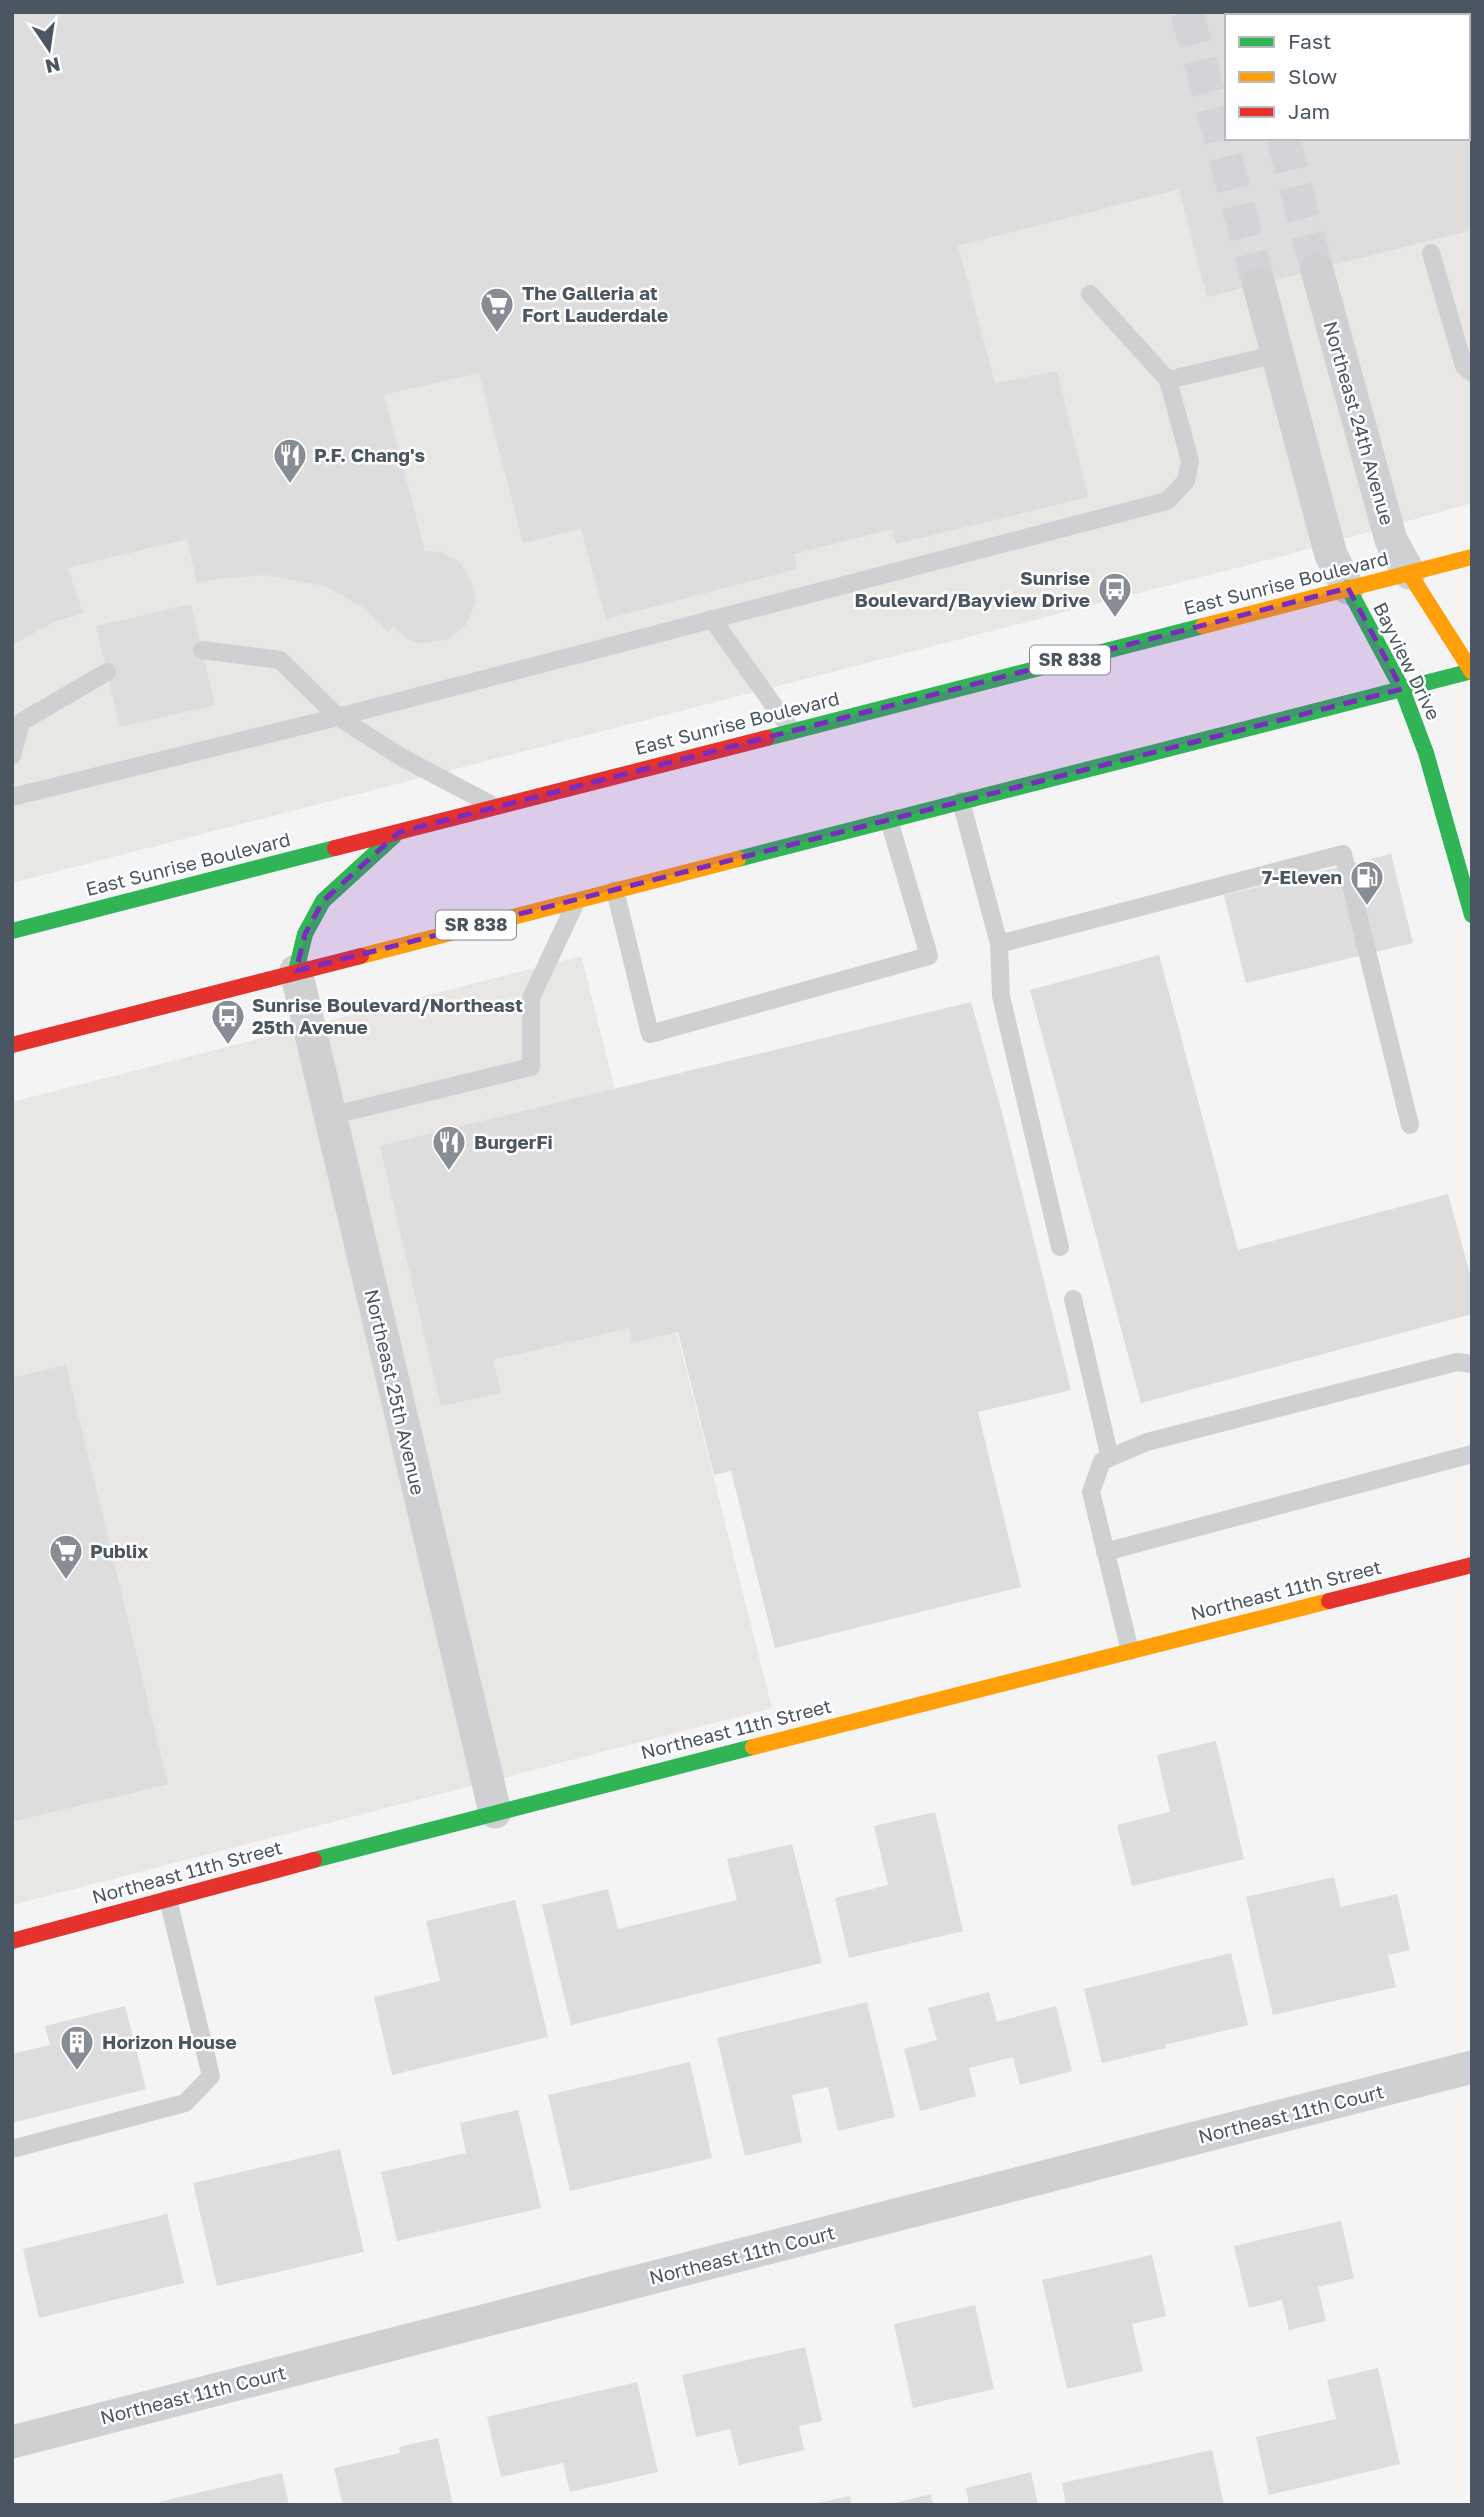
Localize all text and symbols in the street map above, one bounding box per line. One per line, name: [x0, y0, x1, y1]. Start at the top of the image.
north arrow: [14, 14, 84, 84]
legend: [1225, 14, 1470, 140]
text: Fast: [1288, 28, 1331, 54]
text: N: [43, 53, 63, 79]
text: Slow: [1288, 63, 1337, 89]
text: Jam: [1288, 98, 1330, 124]
place label: The Galleria at Fort Lauderdale: [522, 281, 668, 326]
supermarket icon: The Galleria at Fort Lauderdale: [478, 285, 516, 334]
street label: Northeast 24th Avenue: [1319, 318, 1400, 527]
restaurant icon: P.F. Chang's: [271, 436, 309, 485]
place label: P.F. Chang's: [314, 443, 426, 466]
street label: East Sunrise Boulevard: [1181, 546, 1391, 619]
place label: Sunrise Boulevard/Bayview Drive: [855, 566, 1090, 611]
bus stop icon: Sunrise Boulevard/Bayview Drive: [1096, 570, 1134, 619]
street label: Bayview Drive: [1369, 598, 1446, 723]
road number: SR 838: [1030, 646, 1110, 674]
street label: East Sunrise Boulevard: [632, 686, 842, 759]
street label: East Sunrise Boulevard: [83, 827, 293, 900]
fuel station icon: 7-Eleven: [1348, 858, 1386, 907]
place label: 7-Eleven: [1262, 865, 1342, 888]
road number: SR 838: [436, 910, 516, 940]
place label: Sunrise Boulevard/Northeast 25th Avenue: [252, 993, 523, 1038]
bus stop icon: Sunrise Boulevard/Northeast 25th Avenue: [209, 997, 247, 1046]
restaurant icon: BurgerFi: [430, 1123, 468, 1172]
place label: BurgerFi: [474, 1130, 553, 1153]
street label: Northeast 25th Avenue: [361, 1287, 430, 1497]
supermarket icon: Publix: [47, 1532, 85, 1581]
place label: Publix: [90, 1539, 148, 1562]
street label: Northeast 11th Street: [1188, 1555, 1384, 1624]
street label: Northeast 11th Street: [638, 1694, 834, 1763]
street label: Northeast 11th Street: [89, 1835, 284, 1908]
building icon: Horizon House: [58, 2023, 96, 2072]
place label: Horizon House: [102, 2030, 237, 2053]
street label: Northeast 11th Court: [1196, 2079, 1386, 2148]
street label: Northeast 11th Court: [647, 2220, 837, 2289]
street label: Northeast 11th Court: [98, 2360, 288, 2429]

